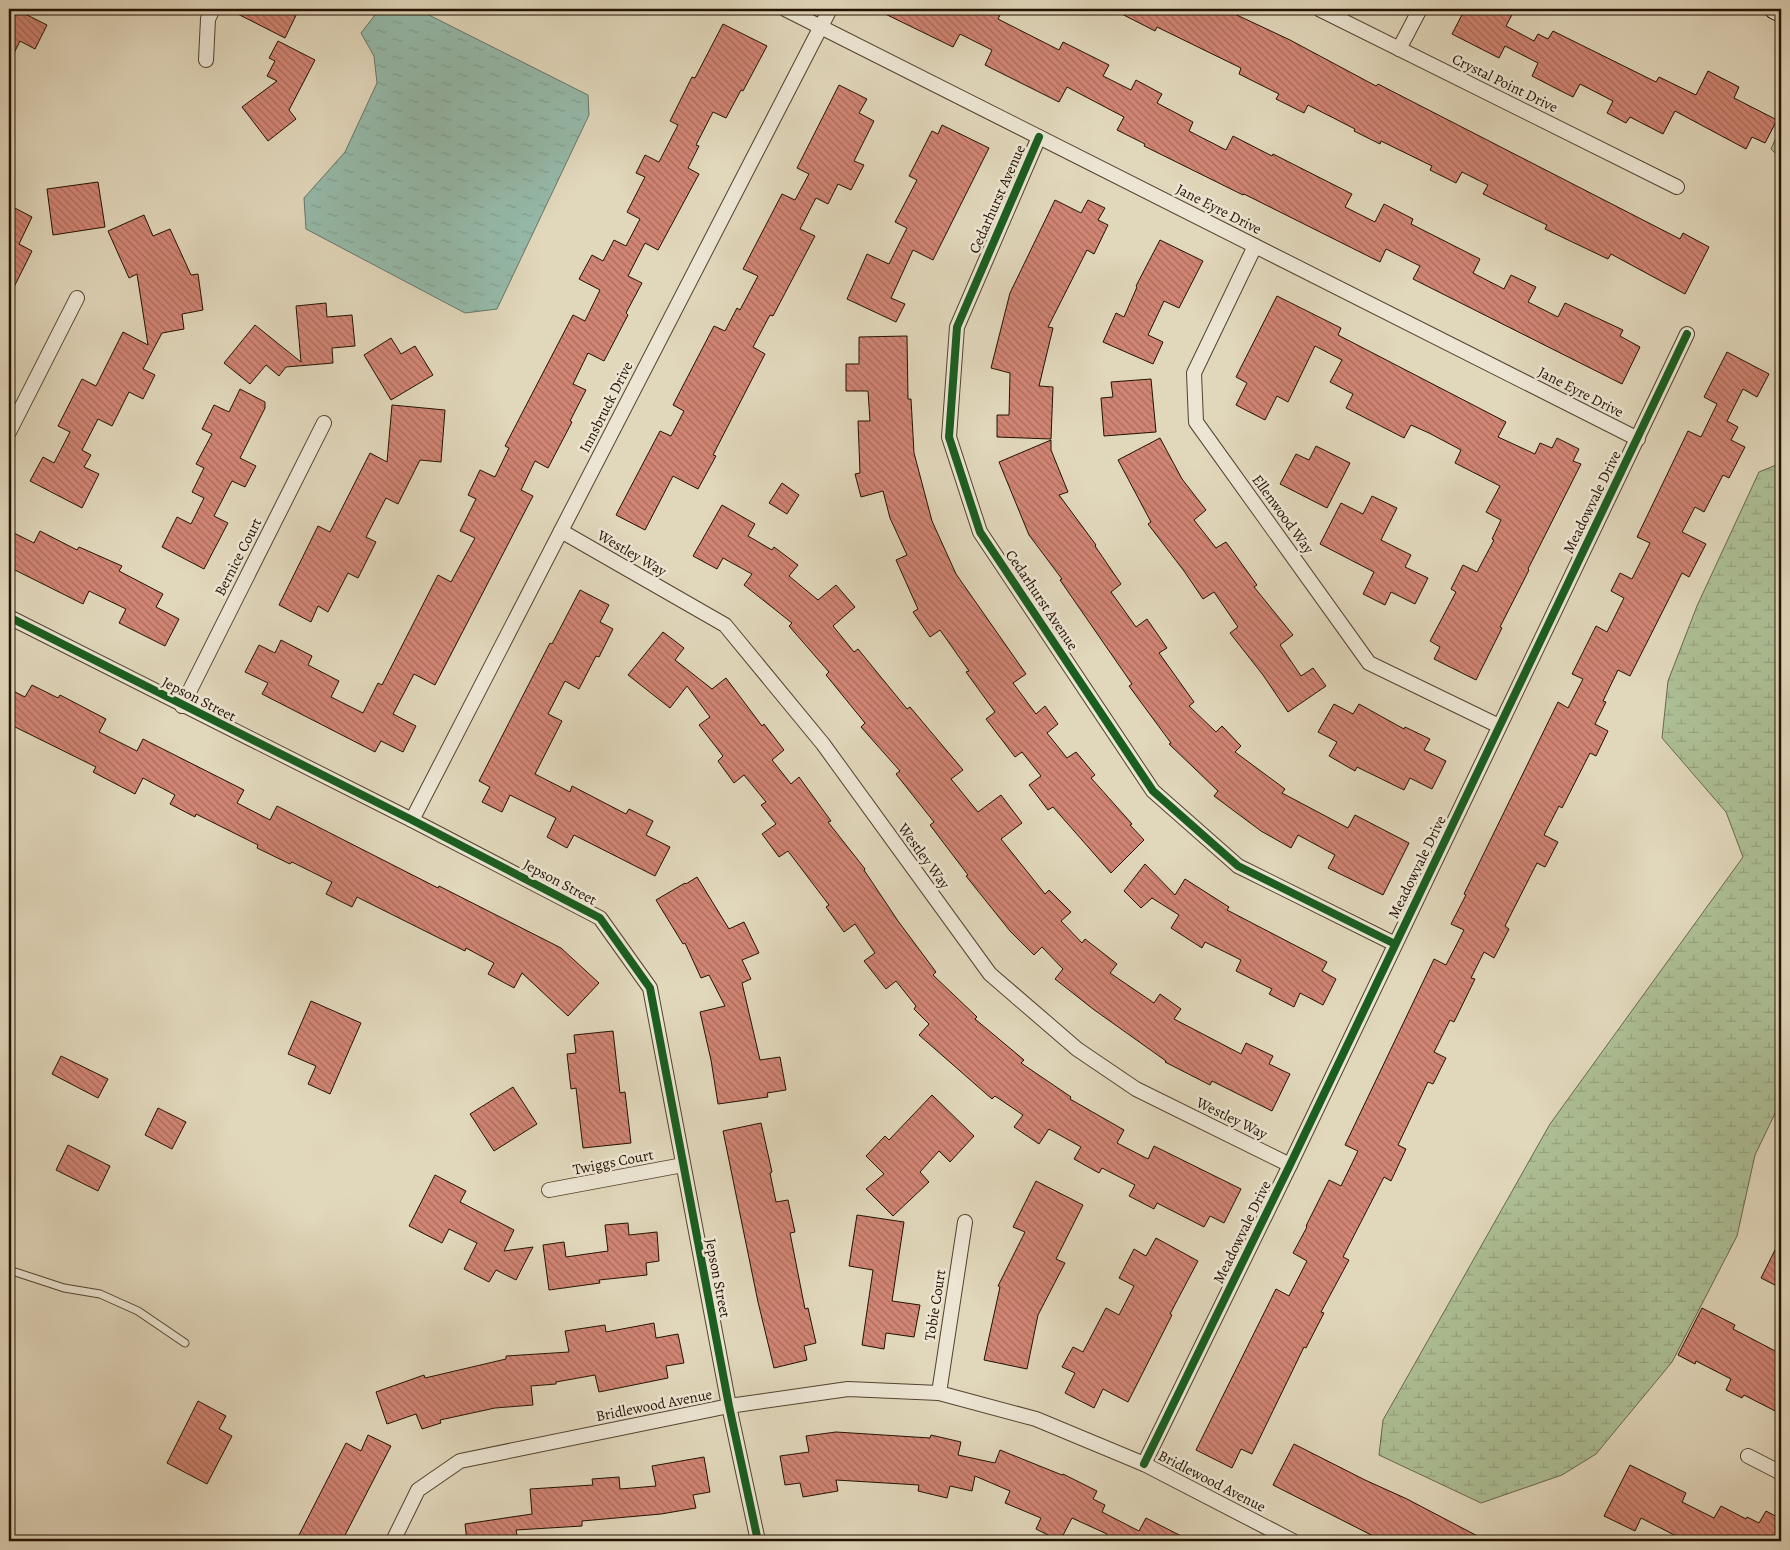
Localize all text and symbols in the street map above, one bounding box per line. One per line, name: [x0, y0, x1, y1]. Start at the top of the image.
street label: Crystal Point Drive: [1449, 49, 1562, 117]
street label: Cedarhurst Avenue: [964, 141, 1030, 257]
street label: Jane Eyre Drive: [1173, 179, 1265, 239]
street label: Innsbruck Drive: [574, 358, 638, 456]
street label: Jane Eyre Drive: [1535, 362, 1627, 422]
street label: Meadowvale Drive: [1558, 447, 1626, 557]
street label: Ellenwood Way: [1247, 470, 1319, 558]
street label: Bernice Court: [210, 515, 266, 599]
street label: Westley Way: [593, 525, 671, 581]
street label: Cedarhurst Avenue: [1001, 546, 1083, 654]
street label: Jepson Street: [159, 672, 239, 726]
street label: Meadowvale Drive: [1383, 812, 1451, 922]
street label: Westley Way: [893, 818, 955, 893]
street label: Jepson Street: [520, 854, 600, 910]
street label: Westley Way: [1192, 1092, 1271, 1144]
street label: Twiggs Court: [571, 1144, 655, 1180]
street label: Meadowvale Drive: [1208, 1177, 1276, 1287]
street label: Jepson Street: [701, 1237, 736, 1319]
street label: Tobie Court: [920, 1268, 950, 1342]
street label: Bridlewood Avenue: [594, 1384, 714, 1426]
street label: Bridlewood Avenue: [1155, 1445, 1269, 1517]

